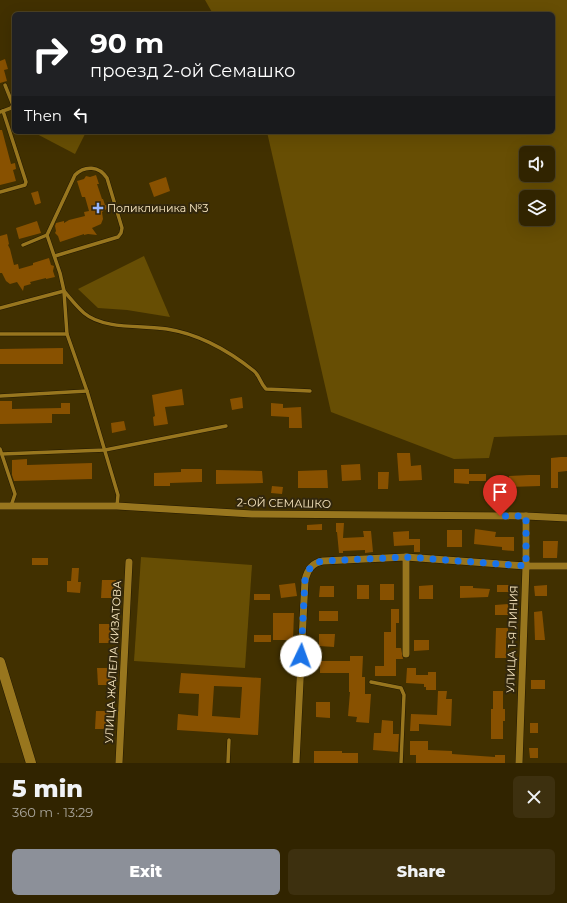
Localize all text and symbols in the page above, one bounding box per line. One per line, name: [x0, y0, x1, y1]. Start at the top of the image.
text: 90 m: [90, 26, 164, 60]
icon: right: [24, 28, 76, 80]
text: проезд 2-ой Семашко: [90, 60, 295, 82]
icon: left: [70, 104, 92, 126]
text: Then: [24, 106, 62, 125]
map controls: [519, 146, 555, 226]
button: sound: [519, 146, 555, 182]
button: layers: [519, 190, 555, 226]
place label: Поликлиника №3: [107, 201, 208, 215]
marker: Поликлиника №3: [92, 202, 104, 214]
pin: [483, 475, 517, 516]
icon: arrive: [489, 481, 511, 503]
street label: 2-ОЙ СЕМАШКО: [237, 495, 331, 511]
street label: УЛИЦА ЖАЛЕЛА КИЗАТОВА: [102, 579, 124, 744]
street label: УЛИЦА 1-Я ЛИНИЯ: [503, 585, 521, 693]
position arrow: [280, 635, 322, 677]
text: 5 min: [12, 774, 83, 803]
button: close: [513, 776, 555, 818]
text: 360 m · 13:29: [12, 804, 93, 820]
button: Exit: [12, 849, 280, 895]
button: Share: [288, 849, 555, 895]

